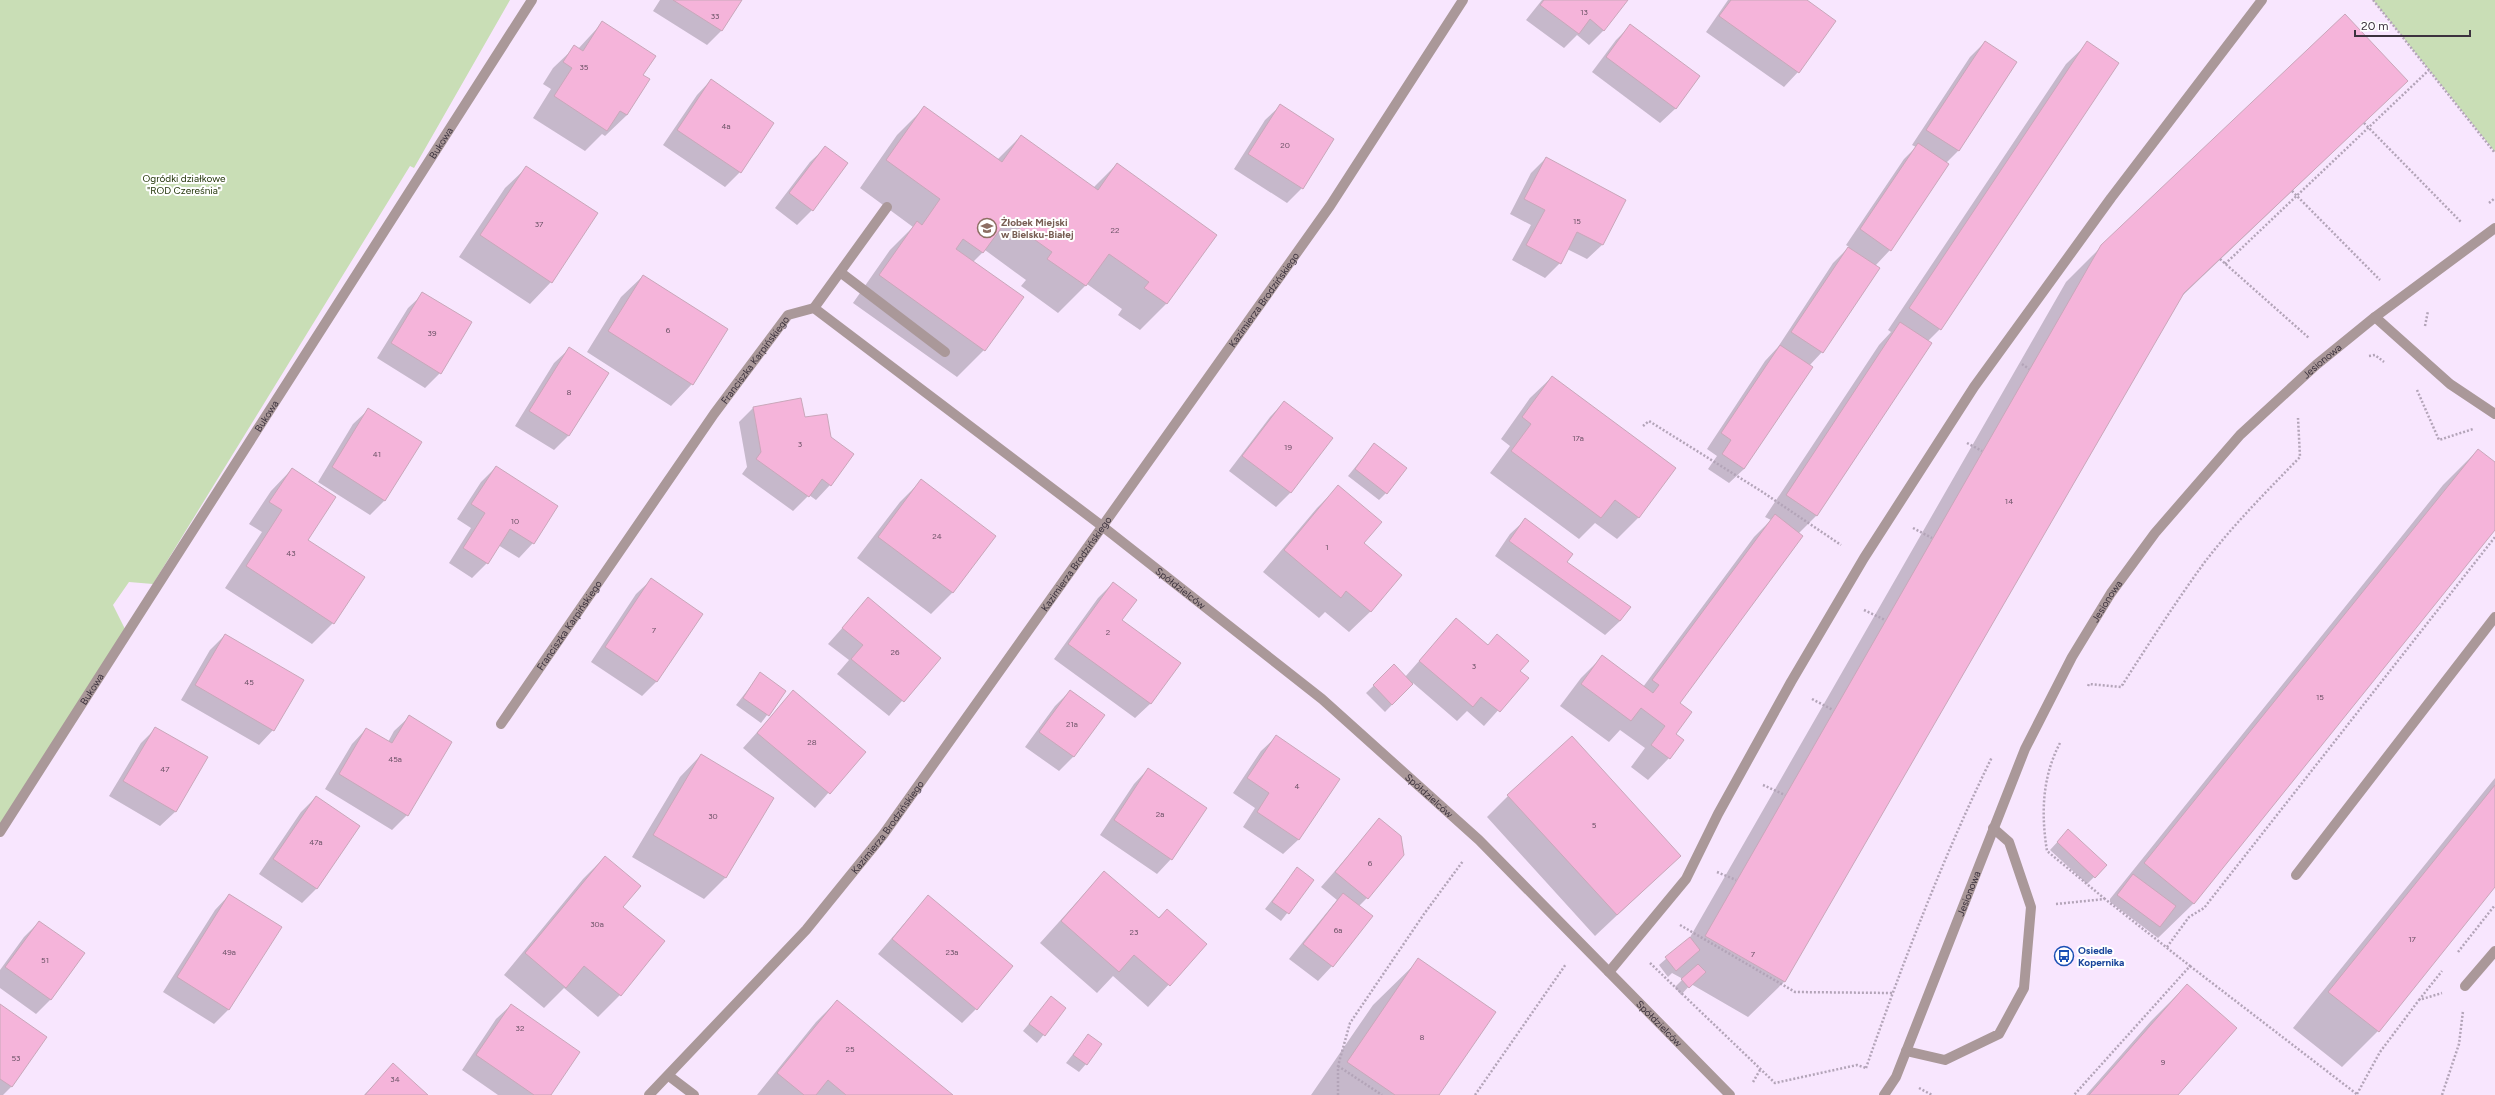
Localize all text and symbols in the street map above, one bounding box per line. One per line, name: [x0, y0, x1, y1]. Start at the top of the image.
house number: 13: [1580, 7, 1588, 17]
house number: 33: [711, 11, 719, 21]
scale bar: [2355, 12, 2470, 38]
text: 20 m: [2361, 19, 2389, 33]
house number: 35: [580, 62, 589, 72]
house number: 4a: [721, 121, 731, 131]
street label: Bukowa: [426, 125, 456, 161]
house number: 20: [1280, 140, 1290, 150]
park label: Ogródki działkowe "ROD Czereśnia": [143, 172, 226, 197]
place label: Żłobek Miejski w Bielsku-Białej: [1001, 216, 1074, 241]
house number: 15: [1573, 216, 1581, 226]
school or university icon: Żłobek Miejski w Bielsku-Białej: [976, 217, 998, 239]
house number: 37: [535, 219, 544, 229]
house number: 22: [1111, 225, 1119, 235]
street label: Kazimierza Brodzińskiego: [1225, 249, 1302, 350]
street label: Franciszka Karpińskiego: [718, 313, 792, 406]
house number: 6: [666, 325, 671, 335]
house number: 39: [428, 328, 437, 338]
street label: Jesionowa: [2299, 340, 2344, 381]
house number: 8: [567, 387, 572, 397]
street label: Bukowa: [251, 398, 281, 434]
house number: 17a: [1572, 433, 1584, 443]
house number: 3: [798, 439, 802, 449]
house number: 19: [1284, 442, 1292, 452]
house number: 41: [373, 449, 381, 459]
house number: 14: [2005, 496, 2013, 506]
street label: Kazimierza Brodzińskiego: [1038, 513, 1114, 614]
house number: 10: [511, 516, 519, 526]
house number: 24: [932, 531, 942, 541]
house number: 1: [1325, 542, 1329, 552]
house number: 43: [286, 548, 296, 558]
street label: Spółdzielców: [1153, 564, 1209, 612]
street label: Franciszka Karpińskiego: [533, 577, 605, 673]
street label: Jesionowa: [2088, 578, 2125, 625]
house number: 7: [652, 625, 657, 635]
house number: 2: [1106, 627, 1110, 637]
house number: 26: [891, 647, 900, 657]
house number: 3: [1472, 661, 1476, 671]
street label: Bukowa: [77, 671, 106, 707]
house number: 45: [244, 677, 254, 687]
house number: 15: [2316, 692, 2324, 702]
house number: 21a: [1066, 719, 1078, 729]
house number: 28: [807, 737, 817, 747]
house number: 45a: [388, 754, 402, 764]
house number: 47: [160, 764, 170, 774]
street label: Spółdzielców: [1403, 770, 1456, 821]
street label: Kazimierza Brodzińskiego: [848, 777, 927, 876]
house number: 4: [1295, 781, 1300, 791]
house number: 2a: [1156, 809, 1164, 819]
house number: 30: [708, 811, 718, 821]
house number: 5: [1592, 820, 1597, 830]
house number: 47a: [309, 837, 323, 847]
house number: 6: [1368, 858, 1373, 868]
street label: Jesionowa: [1953, 869, 1983, 918]
house number: 30a: [590, 919, 604, 929]
house number: 6a: [1334, 925, 1342, 935]
house number: 23: [1130, 927, 1138, 937]
house number: 17: [2408, 934, 2416, 944]
place label: Osiedle Kopernika: [2078, 944, 2124, 969]
bus stop icon: Osiedle Kopernika: [2053, 945, 2075, 967]
house number: 49a: [222, 947, 236, 957]
house number: 23a: [946, 947, 958, 957]
house number: 7: [1751, 949, 1756, 959]
house number: 51: [41, 955, 49, 965]
street label: Spółdzielców: [1634, 997, 1685, 1050]
house number: 32: [516, 1023, 524, 1033]
house number: 8: [1420, 1032, 1425, 1042]
house number: 25: [845, 1044, 855, 1054]
house number: 53: [12, 1053, 20, 1063]
house number: 9: [2161, 1057, 2166, 1067]
house number: 34: [390, 1074, 400, 1084]

